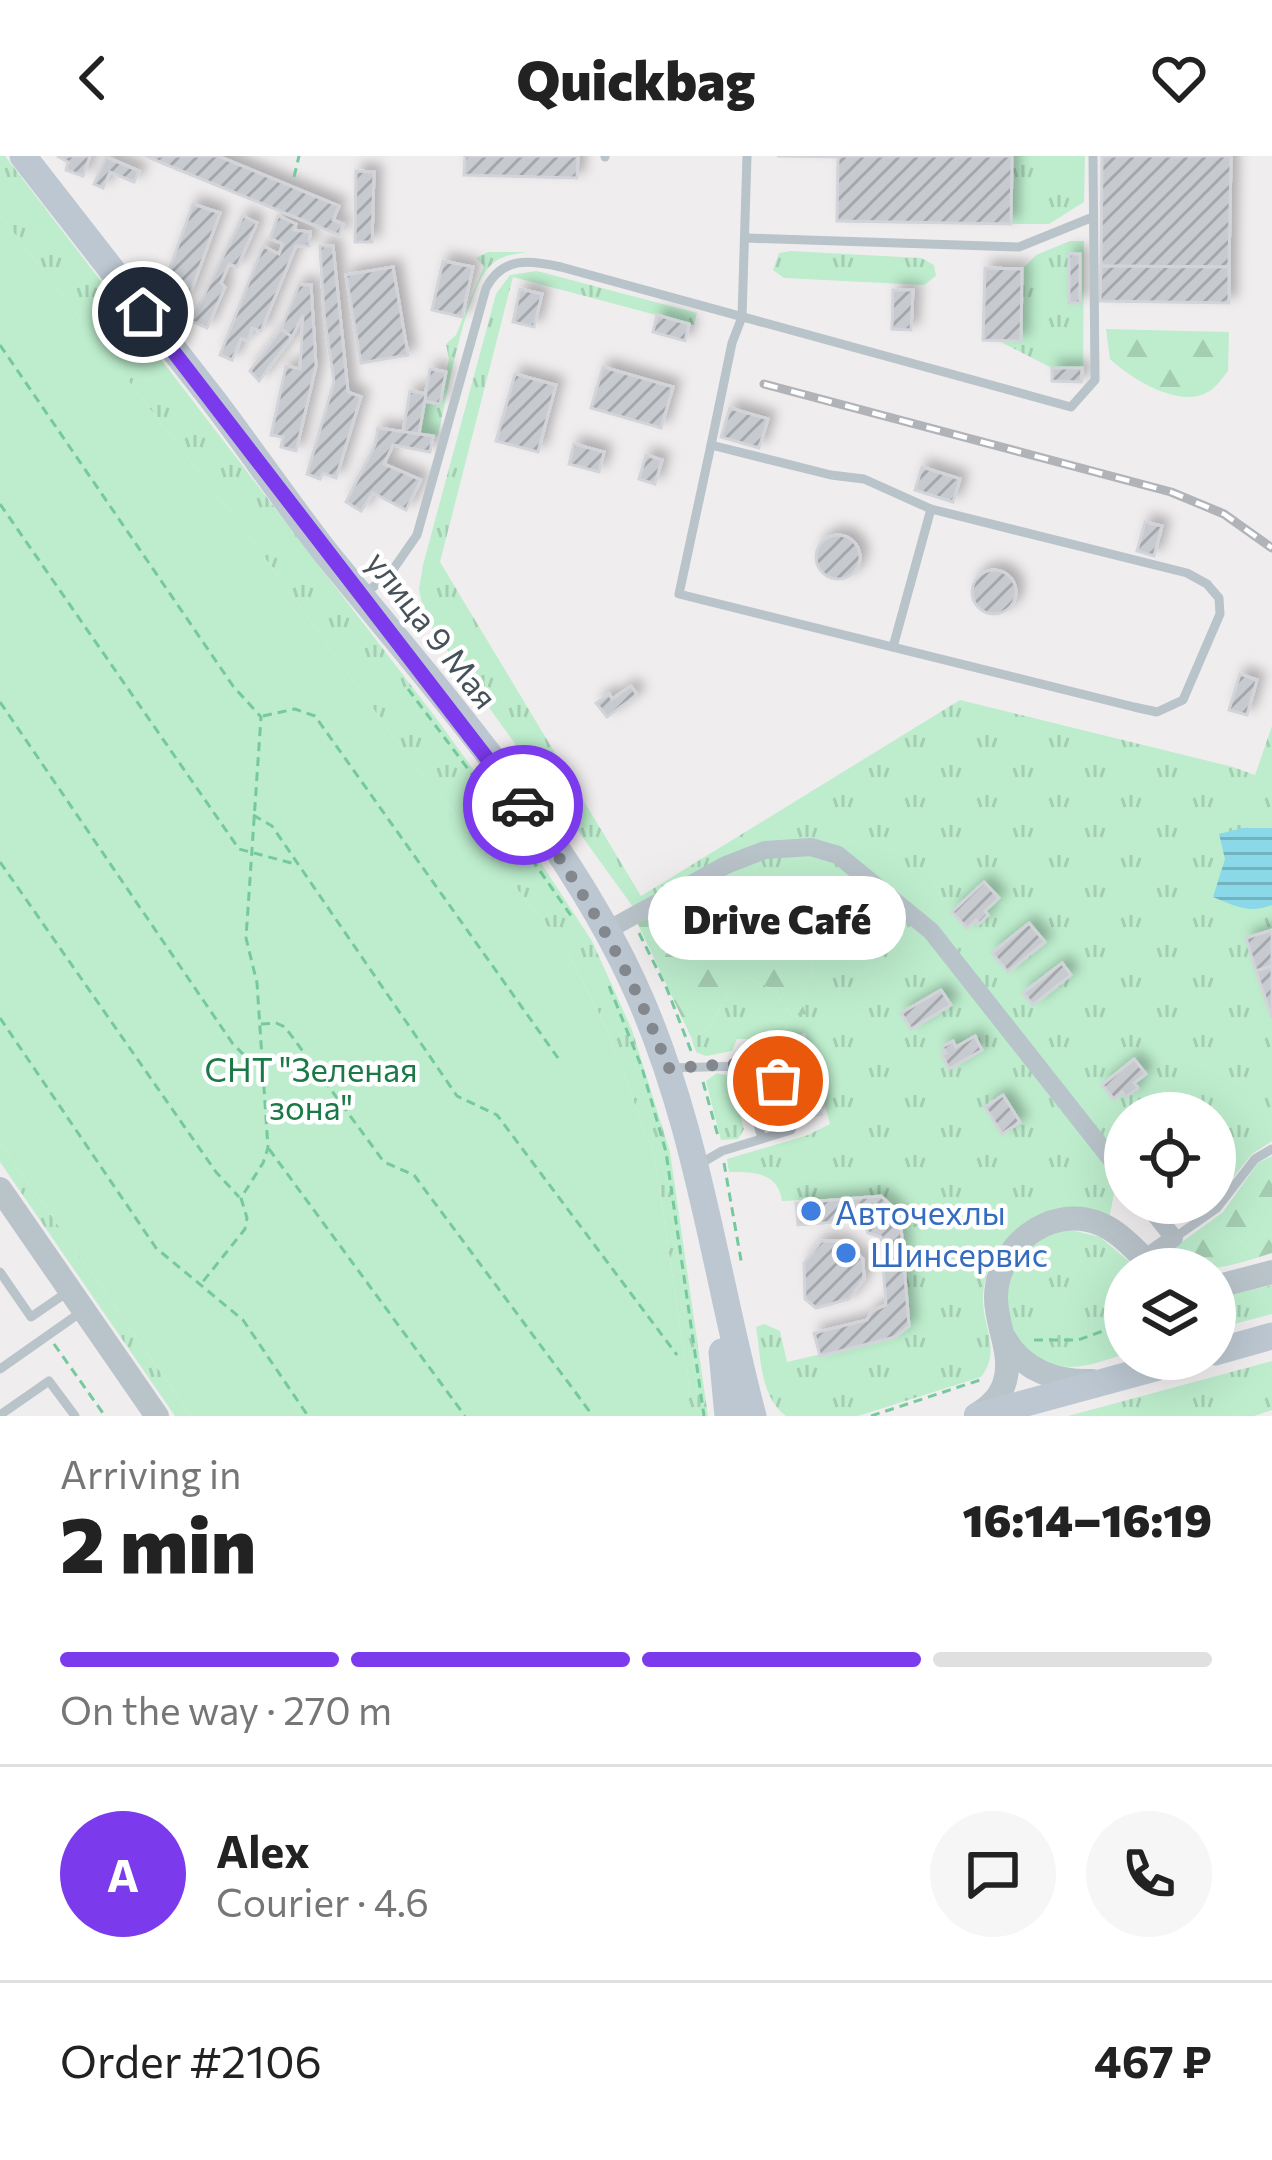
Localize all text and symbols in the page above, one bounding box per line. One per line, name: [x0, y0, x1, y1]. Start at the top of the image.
icon: back: [60, 45, 126, 111]
text: Quickbag: [517, 45, 755, 111]
icon: heart: [1146, 45, 1212, 111]
pin: [92, 261, 194, 363]
icon: home: [110, 279, 176, 345]
street label: улица 9 Мая: [359, 542, 507, 716]
courier: [463, 745, 583, 865]
icon: car: [490, 772, 556, 838]
callout: Drive Café: [649, 877, 907, 961]
text: Drive Café: [683, 894, 871, 942]
pin: [727, 1030, 829, 1132]
park label: СНТ "Зеленая зона": [204, 1048, 418, 1127]
icon: bag: [745, 1048, 811, 1114]
map controls: [1104, 1092, 1236, 1380]
button: locate: [1104, 1092, 1236, 1224]
place label: Авточехлы: [835, 1191, 1006, 1232]
marker: Авточехлы: [798, 1198, 824, 1224]
place label: Шинсервис: [870, 1233, 1048, 1274]
marker: Шинсервис: [833, 1240, 859, 1266]
button: layers: [1104, 1248, 1236, 1380]
text: Arriving in: [60, 1449, 241, 1497]
text: 16:14–16:19: [963, 1491, 1212, 1546]
text: 2 min: [60, 1494, 256, 1589]
text: On the way · 270 m: [60, 1685, 392, 1733]
button: chat: [930, 1811, 1056, 1937]
button: phone: [1086, 1811, 1212, 1937]
text: Alex: [216, 1822, 310, 1877]
text: A: [107, 1846, 139, 1901]
text: Courier · 4.6: [216, 1877, 429, 1925]
text: Order #2106: [60, 2032, 322, 2087]
text: 467 ₽: [1094, 2032, 1212, 2087]

